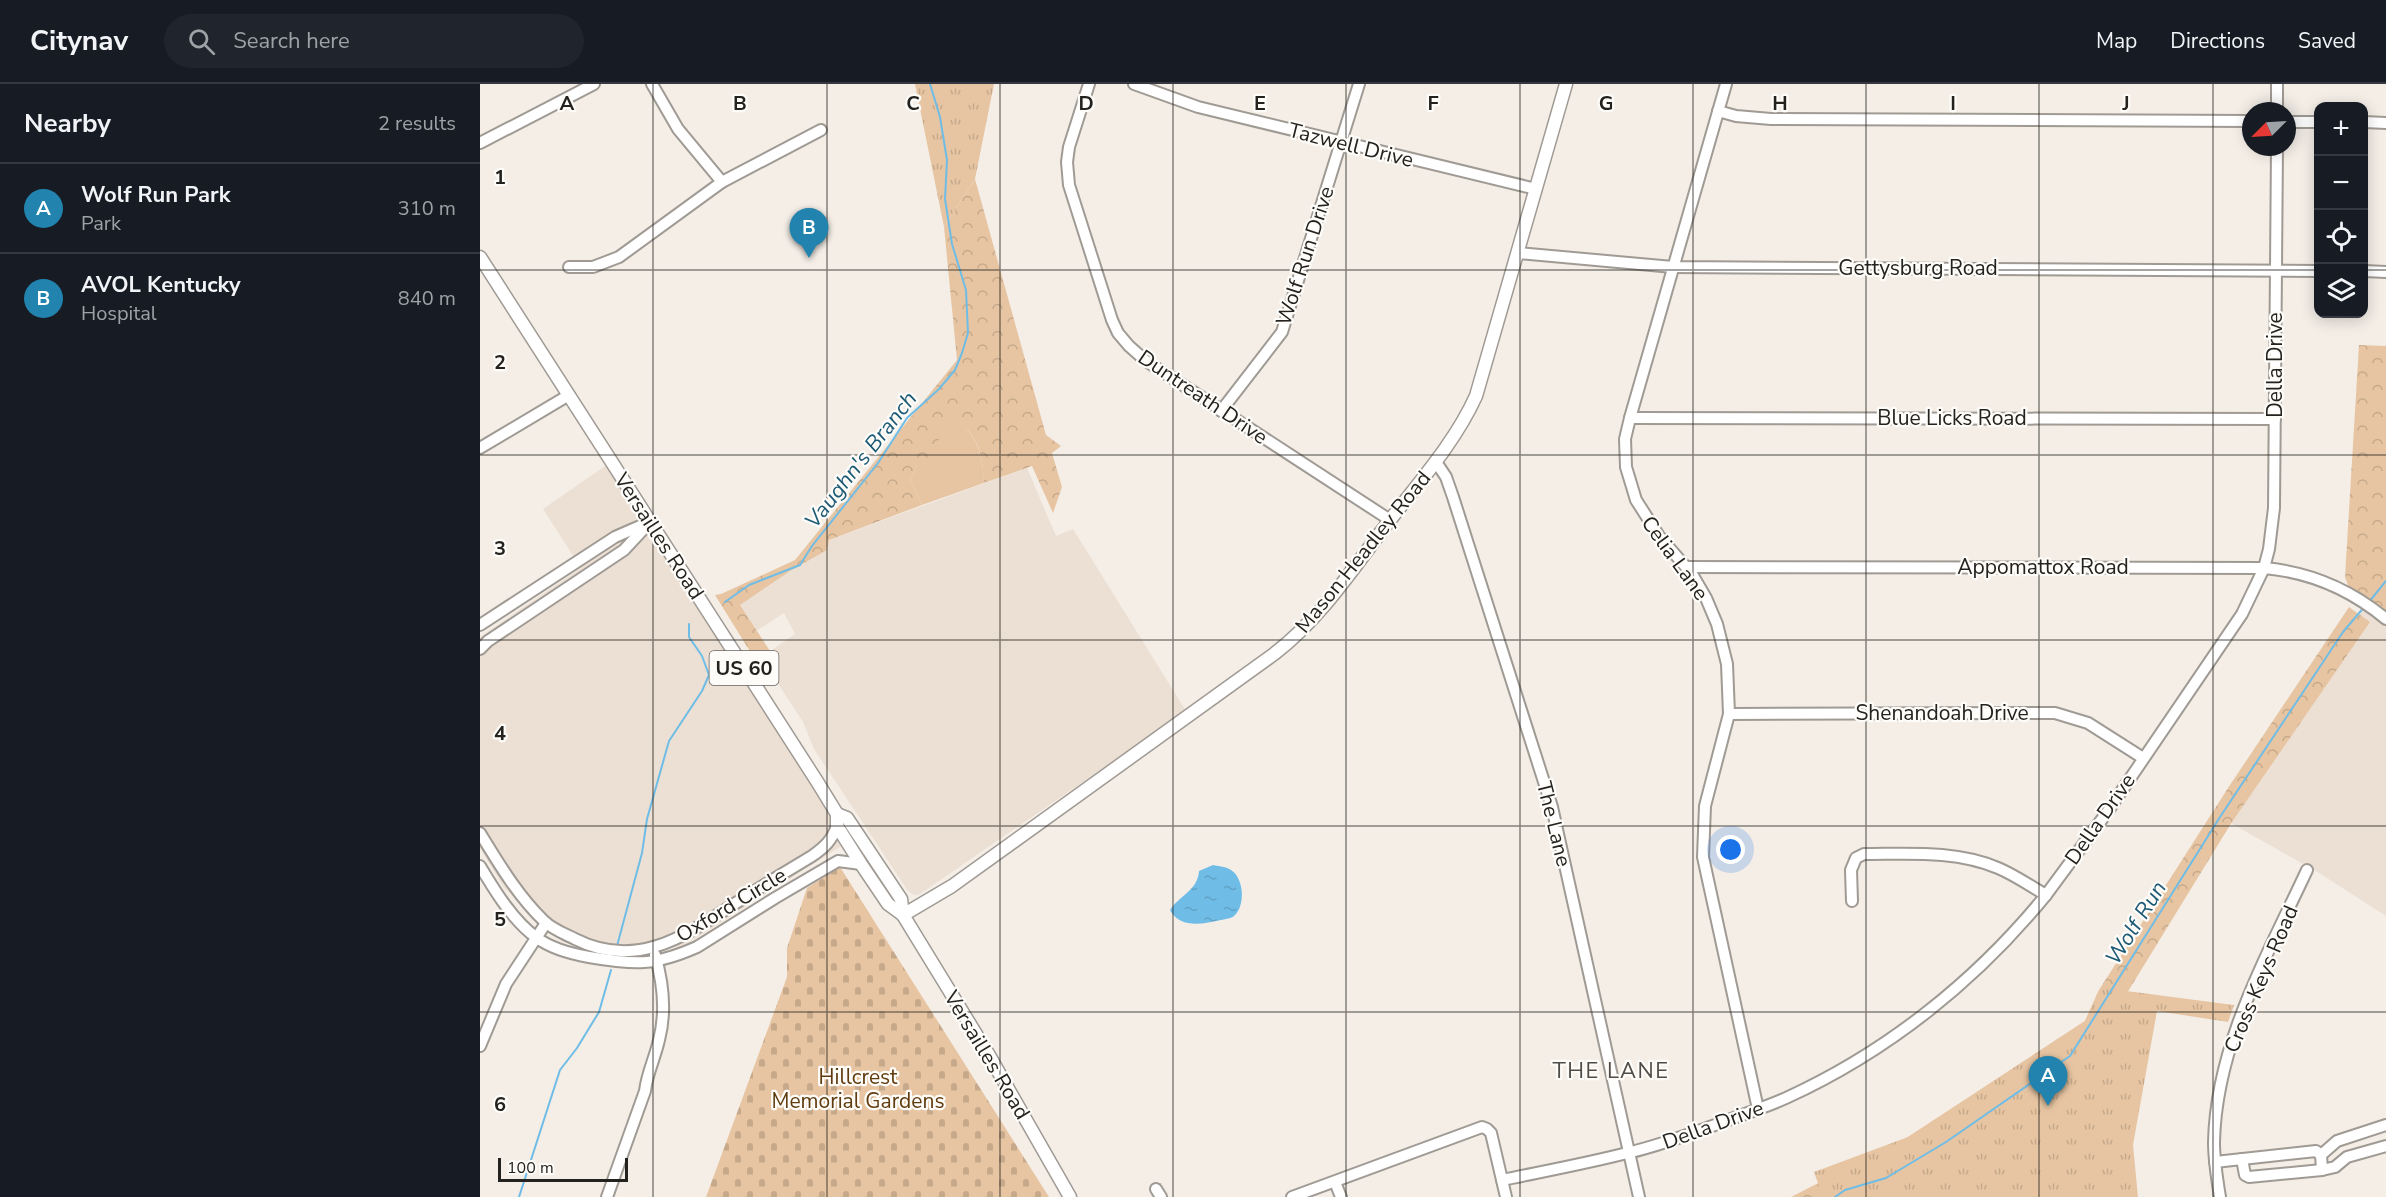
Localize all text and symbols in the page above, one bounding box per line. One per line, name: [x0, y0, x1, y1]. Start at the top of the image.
search box: [164, 14, 584, 68]
text: Citynav: [30, 22, 128, 60]
icon: search: [185, 25, 218, 58]
text: Search here: [233, 26, 350, 56]
text: Map: [2096, 27, 2137, 55]
text: Directions: [2170, 27, 2265, 55]
text: Saved: [2298, 27, 2356, 55]
text: A: [560, 90, 575, 117]
text: B: [733, 90, 747, 117]
text: C: [906, 90, 920, 117]
text: D: [1078, 90, 1094, 117]
text: E: [1254, 90, 1266, 117]
text: F: [1427, 90, 1439, 117]
text: G: [1599, 90, 1613, 117]
text: H: [1772, 90, 1788, 117]
text: I: [1950, 90, 1956, 117]
text: J: [2121, 90, 2130, 117]
north arrow: [2242, 102, 2296, 156]
map controls: [2314, 102, 2368, 318]
button: +: [2314, 102, 2368, 156]
text: Nearby: [24, 106, 111, 141]
text: 2 results: [378, 110, 456, 137]
street label: Tazwell Drive: [1285, 116, 1417, 174]
button: −: [2314, 156, 2368, 210]
text: 1: [494, 164, 506, 191]
text: Wolf Run Park: [81, 180, 230, 210]
street label: Wolf Run Drive: [1269, 183, 1341, 329]
text: A: [36, 195, 51, 222]
text: 310 m: [398, 195, 456, 222]
pin: B: [790, 208, 828, 258]
text: Park: [81, 210, 121, 237]
button: locate: [2314, 210, 2368, 264]
street label: Gettysburg Road: [1838, 254, 1998, 282]
button: layers: [2314, 264, 2368, 318]
text: AVOL Kentucky: [81, 270, 241, 300]
text: B: [37, 285, 50, 312]
text: 840 m: [398, 285, 456, 312]
text: Hospital: [81, 300, 157, 327]
street label: Della Drive: [2261, 312, 2289, 418]
street label: Duntreath Drive: [1133, 343, 1273, 451]
text: 2: [494, 349, 506, 376]
water label: Vaughn's Branch: [798, 385, 924, 535]
street label: Blue Licks Road: [1877, 404, 2027, 432]
street label: Mason Headley Road: [1289, 465, 1437, 639]
street label: Versailles Road: [607, 466, 710, 605]
street label: Celia Lane: [1635, 510, 1715, 606]
text: 3: [494, 535, 506, 562]
street label: Appomattox Road: [1957, 553, 2129, 581]
road number: US 60: [710, 651, 778, 685]
street label: Shenandoah Drive: [1855, 699, 2029, 727]
text: 4: [494, 720, 506, 747]
street label: Della Drive: [2058, 768, 2142, 870]
street label: The Lane: [1530, 779, 1578, 869]
your location: [1716, 835, 1745, 864]
street label: Oxford Circle: [671, 861, 791, 949]
water label: Wolf Run: [2098, 875, 2174, 971]
street label: Cross Keys Road: [2217, 901, 2305, 1057]
text: 5: [494, 906, 506, 933]
street label: Versailles Road: [937, 984, 1037, 1125]
district label: THE LANE: [1552, 1056, 1670, 1086]
pin: A: [2028, 1056, 2068, 1106]
park label: Hillcrest Memorial Gardens: [771, 1063, 945, 1115]
text: 6: [494, 1091, 506, 1118]
street label: Della Drive: [1659, 1094, 1767, 1156]
scale bar: [498, 1155, 628, 1182]
text: 100 m: [507, 1157, 554, 1179]

